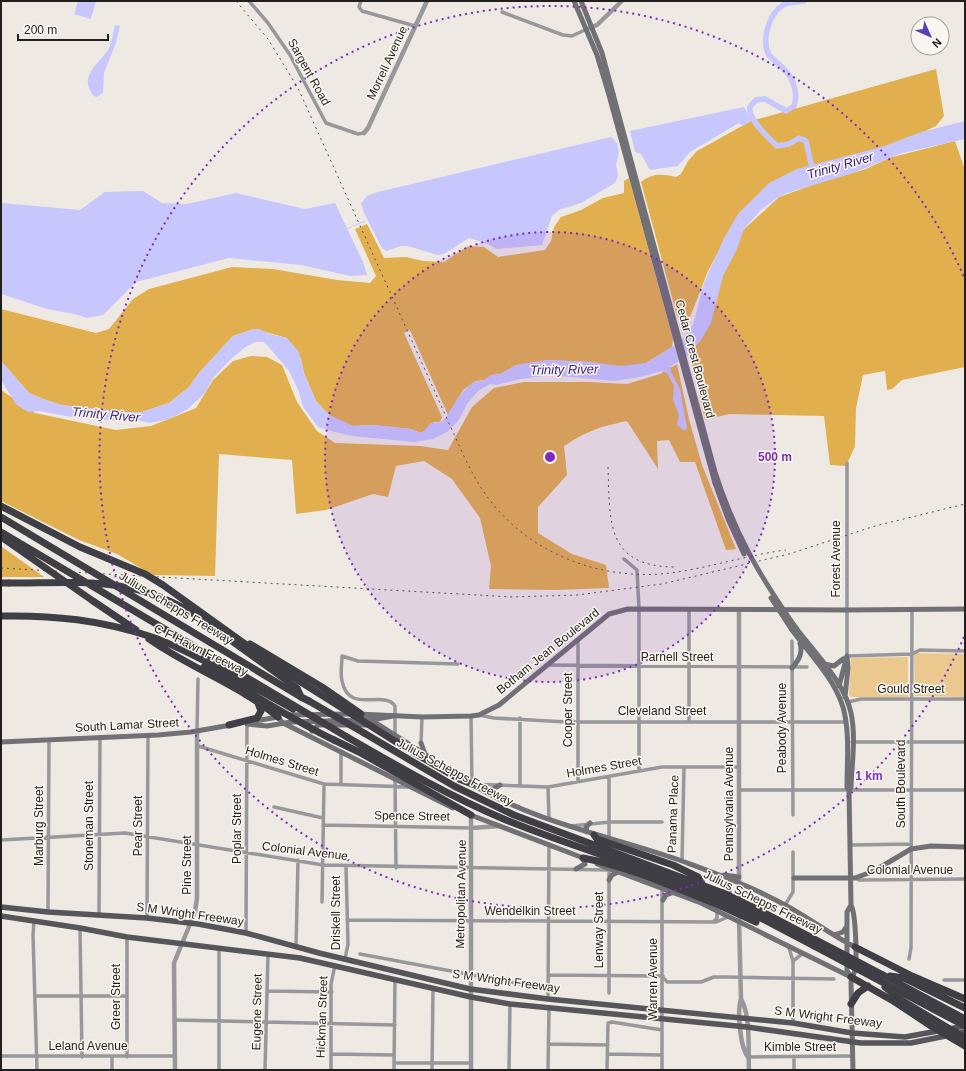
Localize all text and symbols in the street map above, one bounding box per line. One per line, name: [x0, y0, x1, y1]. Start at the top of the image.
scale bar: [18, 16, 108, 42]
north arrow: [910, 16, 950, 56]
text: 200 m: [24, 23, 57, 37]
street label: Morrell Avenue: [364, 24, 410, 102]
street label: Sargent Road: [285, 36, 333, 108]
text: N: [930, 36, 944, 50]
water label: Trinity River: [805, 149, 876, 182]
street label: Cedar Crest Boulevard: [672, 298, 718, 420]
water label: Trinity River: [530, 361, 599, 378]
water label: Trinity River: [71, 404, 141, 425]
centre of rings: [543, 450, 557, 464]
text: 500 m: [758, 450, 792, 464]
street label: Forest Avenue: [829, 520, 843, 598]
street label: Julius Schepps Freeway: [117, 569, 235, 647]
street label: Botham Jean Boulevard: [494, 605, 602, 697]
street label: C F Hawn Freeway: [152, 621, 250, 679]
street label: Parnell Street: [641, 650, 714, 664]
street label: Cooper Street: [561, 672, 575, 747]
street label: Peabody Avenue: [775, 682, 789, 773]
street label: Gould Street: [877, 682, 945, 696]
street label: Cleveland Street: [618, 704, 707, 718]
street label: South Lamar Street: [75, 715, 180, 735]
street label: Julius Schepps Freeway: [394, 735, 516, 809]
street label: South Boulevard: [894, 740, 908, 828]
street label: Holmes Street: [244, 743, 321, 779]
street label: Pennsylvania Avenue: [722, 746, 736, 861]
street label: Holmes Street: [565, 753, 643, 780]
text: 1 km: [855, 769, 883, 783]
street label: Panama Place: [665, 774, 681, 853]
street label: Stoneman Street: [82, 780, 96, 871]
street label: Marburg Street: [32, 785, 46, 866]
street label: Poplar Street: [230, 793, 244, 864]
street label: Pear Street: [131, 795, 145, 856]
street label: Spence Street: [374, 808, 451, 824]
street label: Pine Street: [180, 835, 194, 895]
street label: Colonial Avenue: [261, 839, 349, 863]
street label: Metropolitan Avenue: [453, 839, 469, 949]
street label: Colonial Avenue: [867, 863, 954, 877]
street label: Julius Schepps Freeway: [701, 867, 825, 937]
street label: Driskell Street: [329, 875, 343, 950]
street label: Lenway Street: [592, 891, 606, 968]
street label: S M Wright Freeway: [135, 900, 245, 928]
street label: Wendelkin Street: [484, 904, 576, 918]
street label: Warren Avenue: [646, 938, 660, 1020]
street label: Greer Street: [109, 963, 123, 1030]
street label: S M Wright Freeway: [451, 967, 561, 995]
street label: Eugene Street: [249, 973, 265, 1050]
street label: Hickman Street: [314, 975, 330, 1058]
street label: S M Wright Freeway: [773, 1003, 883, 1031]
street label: Leland Avenue: [48, 1039, 128, 1053]
street label: Kimble Street: [764, 1040, 837, 1054]

